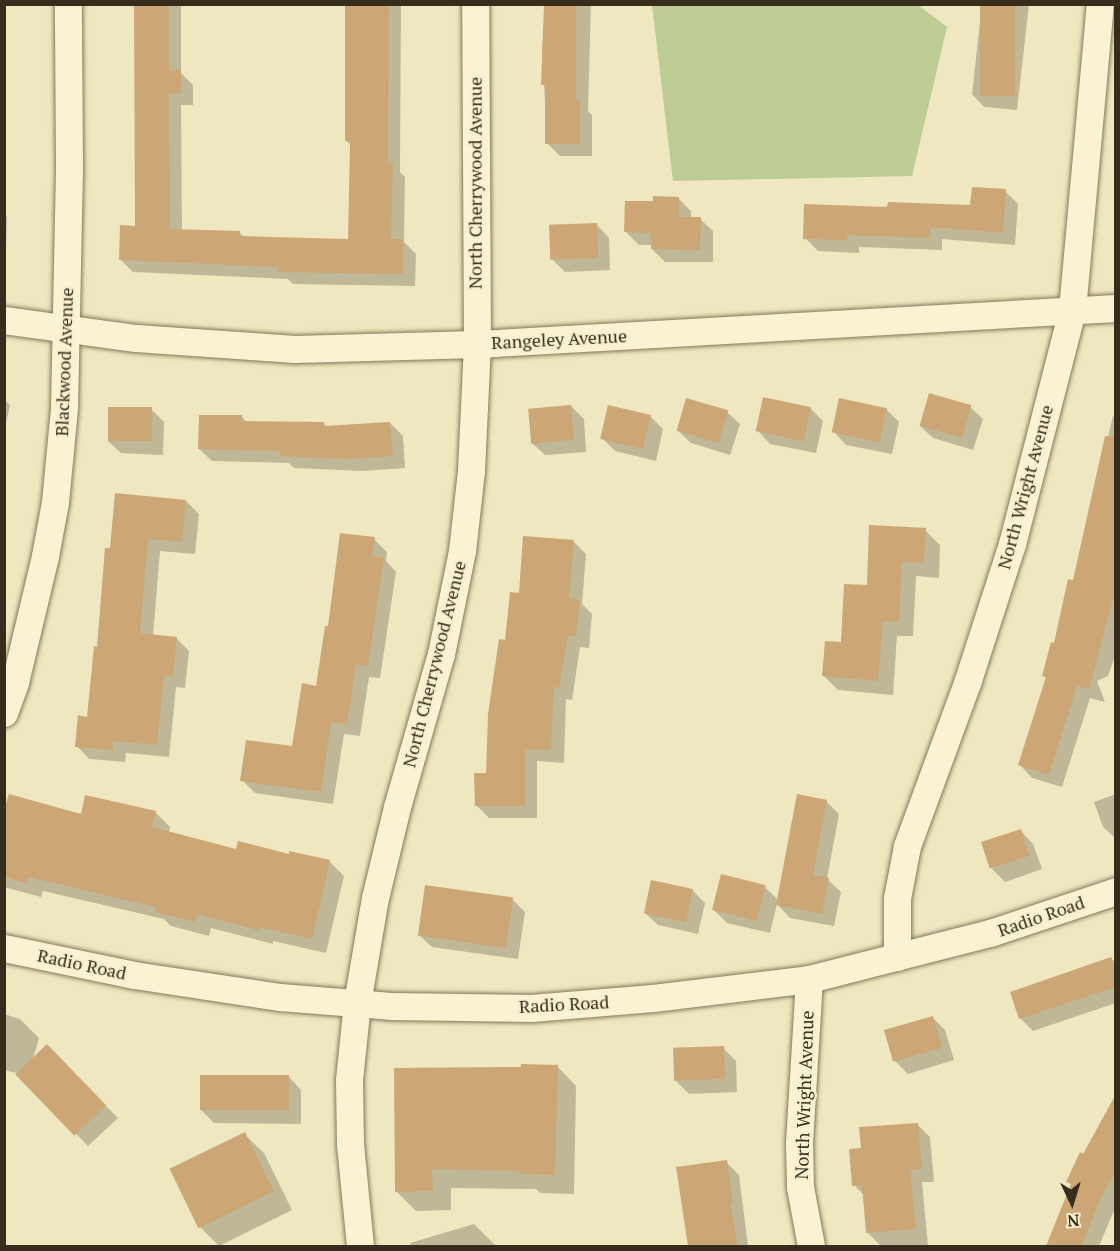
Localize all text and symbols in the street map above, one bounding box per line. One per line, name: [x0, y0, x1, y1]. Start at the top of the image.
street label: North Cherrywood Avenue: [464, 77, 486, 289]
street label: Blackwood Avenue: [51, 287, 77, 437]
street label: Rangeley Avenue: [490, 325, 628, 353]
street label: North Wright Avenue: [993, 402, 1057, 572]
street label: North Cherrywood Avenue: [398, 558, 470, 770]
street label: Radio Road: [995, 891, 1087, 941]
street label: Radio Road: [36, 944, 128, 984]
street label: Radio Road: [518, 991, 610, 1017]
street label: North Wright Avenue: [790, 1010, 818, 1180]
north arrow: [1042, 1173, 1102, 1233]
text: N: [1066, 1210, 1080, 1232]

